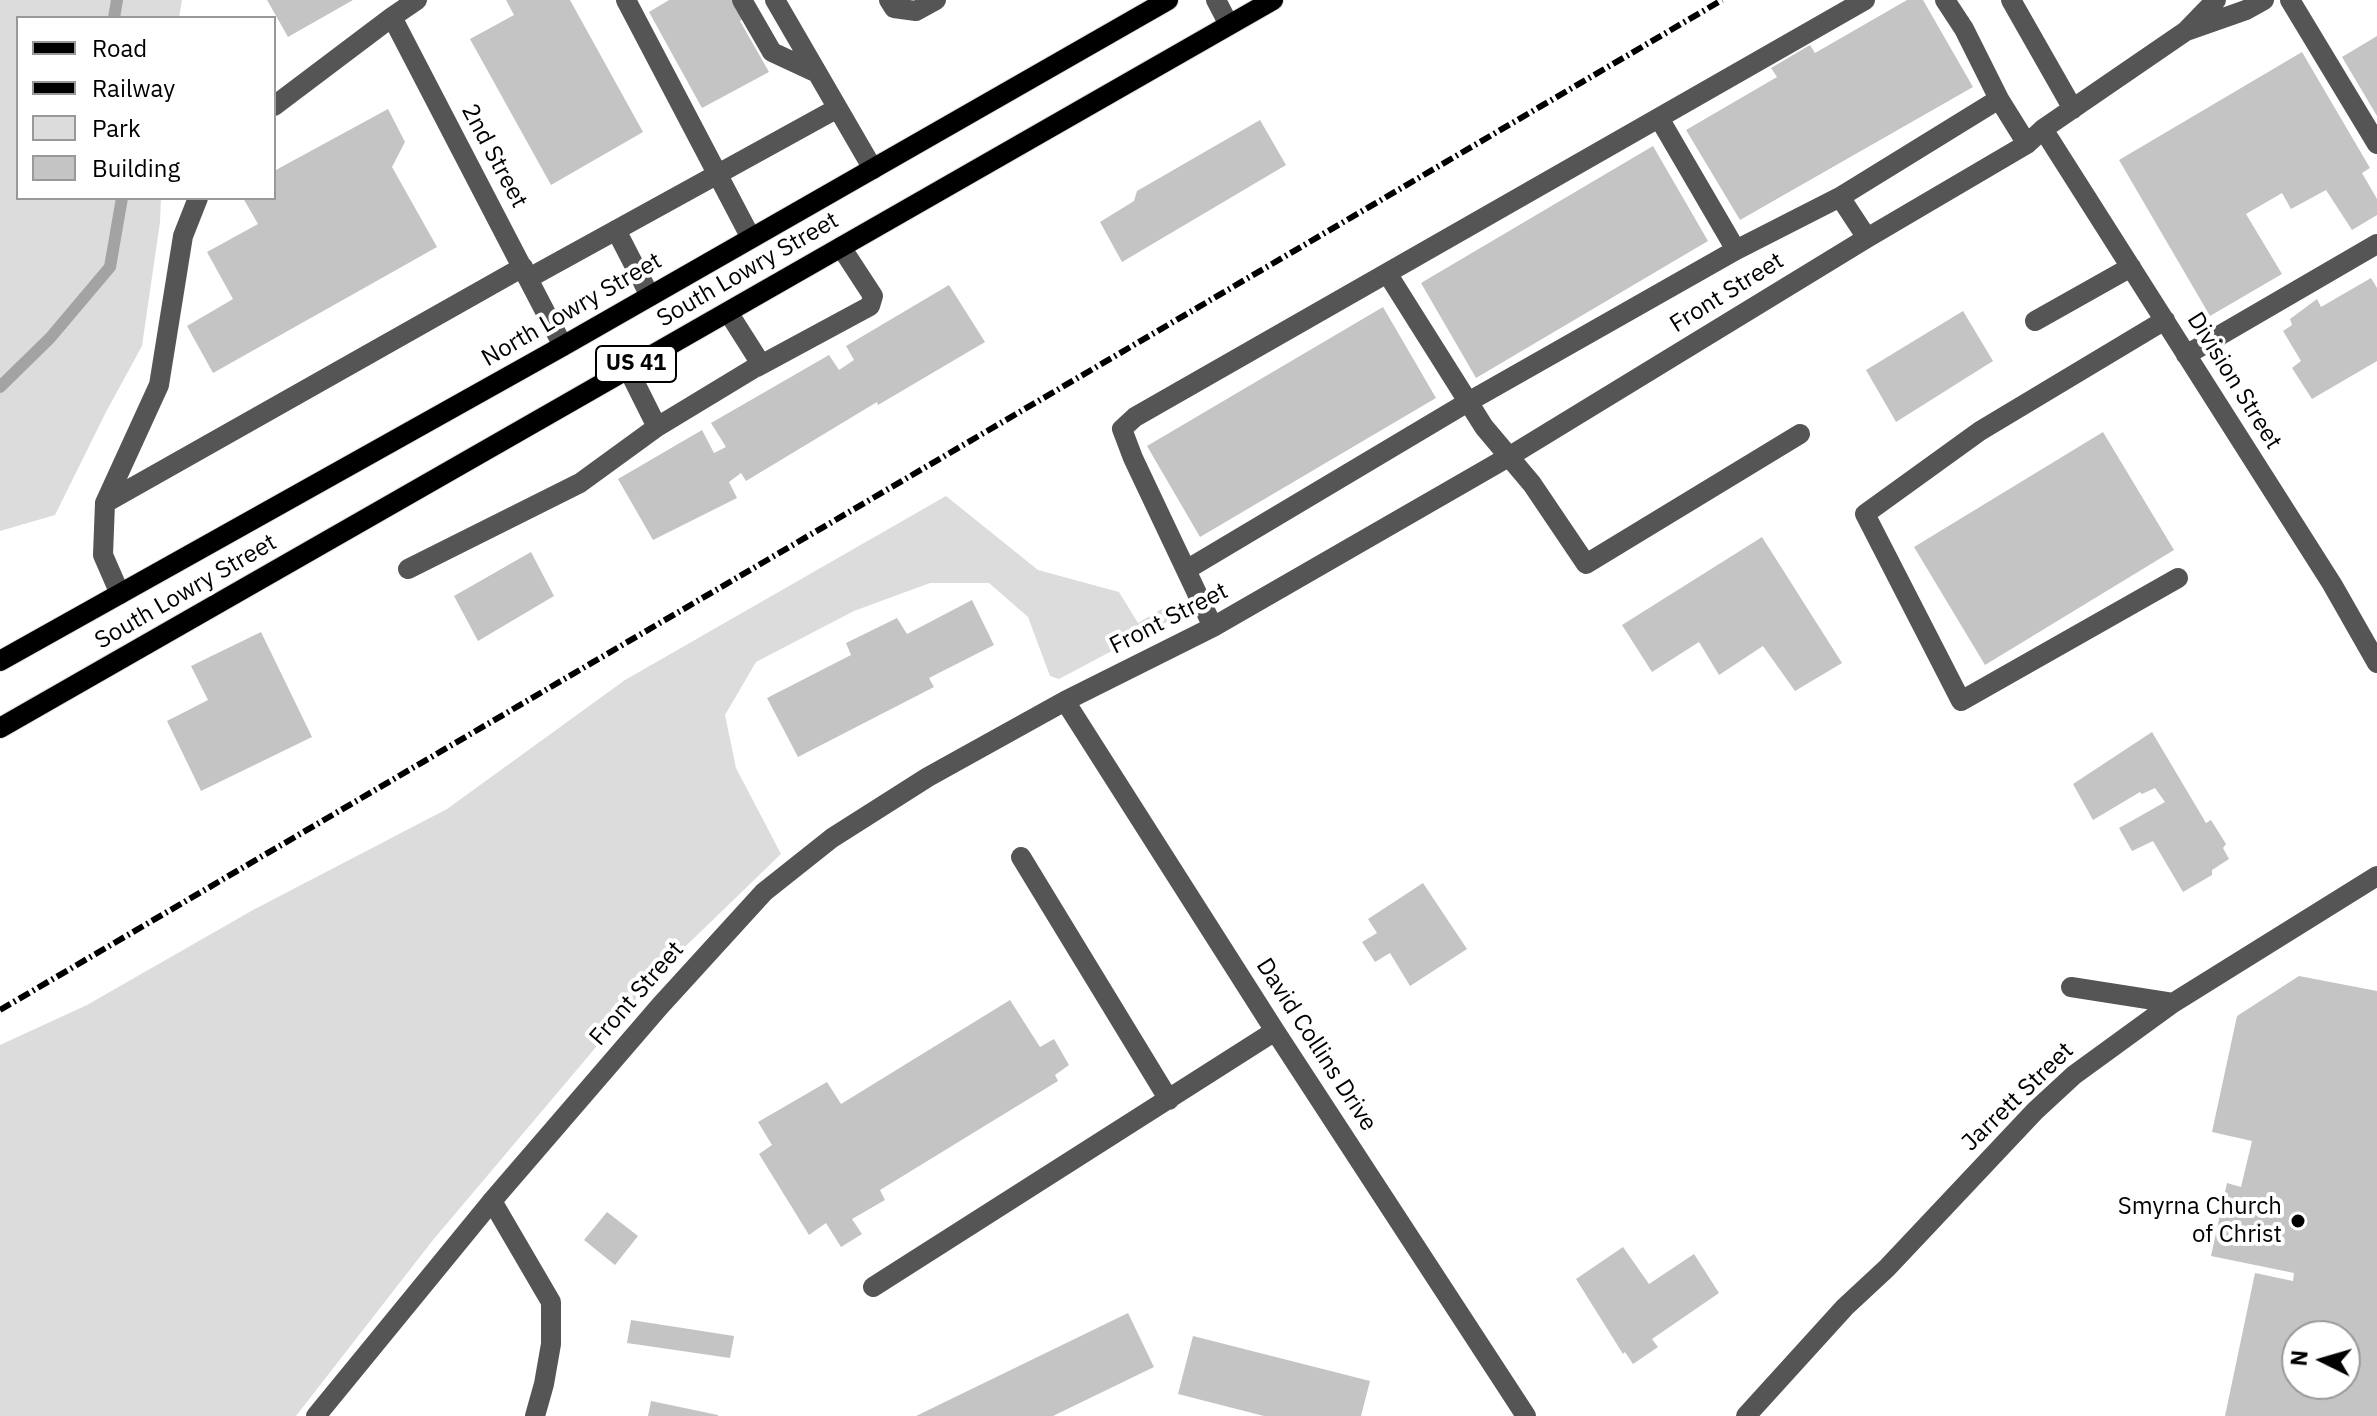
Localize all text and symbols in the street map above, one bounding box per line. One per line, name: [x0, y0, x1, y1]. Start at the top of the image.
legend: [16, 16, 276, 200]
text: Road: [92, 32, 147, 64]
text: Railway: [92, 72, 175, 104]
street label: 2nd Street: [455, 99, 533, 213]
text: Park: [92, 112, 141, 144]
text: Building: [92, 152, 180, 184]
street label: South Lowry Street: [652, 206, 844, 334]
street label: North Lowry Street: [477, 247, 667, 373]
street label: Front Street: [1665, 247, 1789, 339]
street label: Division Street: [2180, 307, 2288, 455]
road number: US 41: [596, 346, 676, 382]
street label: South Lowry Street: [90, 528, 282, 656]
street label: Front Street: [1105, 577, 1233, 661]
street label: Front Street: [584, 936, 690, 1052]
street label: David Collins Drive: [1249, 953, 1383, 1137]
street label: Jarrett Street: [1956, 1037, 2080, 1157]
place label: Smyrna Church of Christ: [2118, 1193, 2282, 1249]
marker: Smyrna Church of Christ: [2289, 1212, 2307, 1230]
north arrow: [2281, 1320, 2361, 1400]
text: N: [2283, 1349, 2314, 1367]

